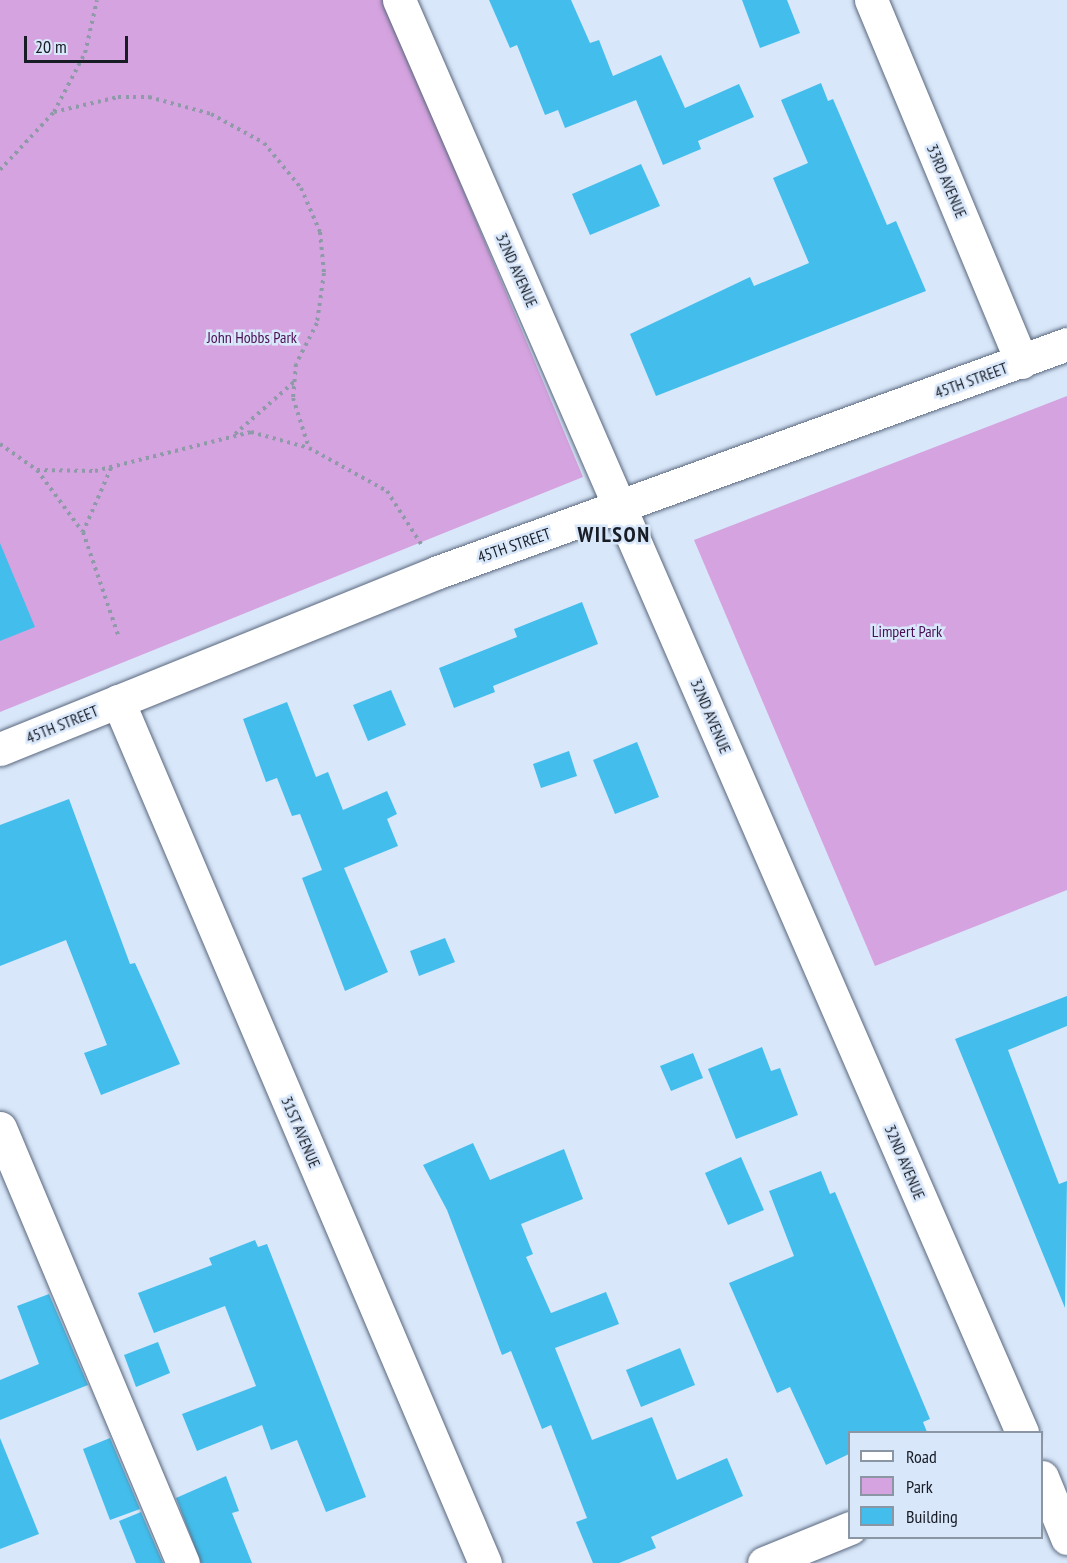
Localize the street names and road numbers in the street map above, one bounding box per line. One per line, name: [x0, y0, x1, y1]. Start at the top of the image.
street label: 33RD AVENUE: [923, 141, 971, 221]
street label: 32ND AVENUE: [492, 230, 542, 310]
street label: 45TH STREET: [932, 358, 1010, 402]
street label: 45TH STREET: [475, 524, 553, 566]
street label: 32ND AVENUE: [687, 676, 735, 756]
street label: 45TH STREET: [23, 701, 101, 747]
street label: 31ST AVENUE: [277, 1093, 325, 1171]
street label: 32ND AVENUE: [881, 1122, 929, 1202]

